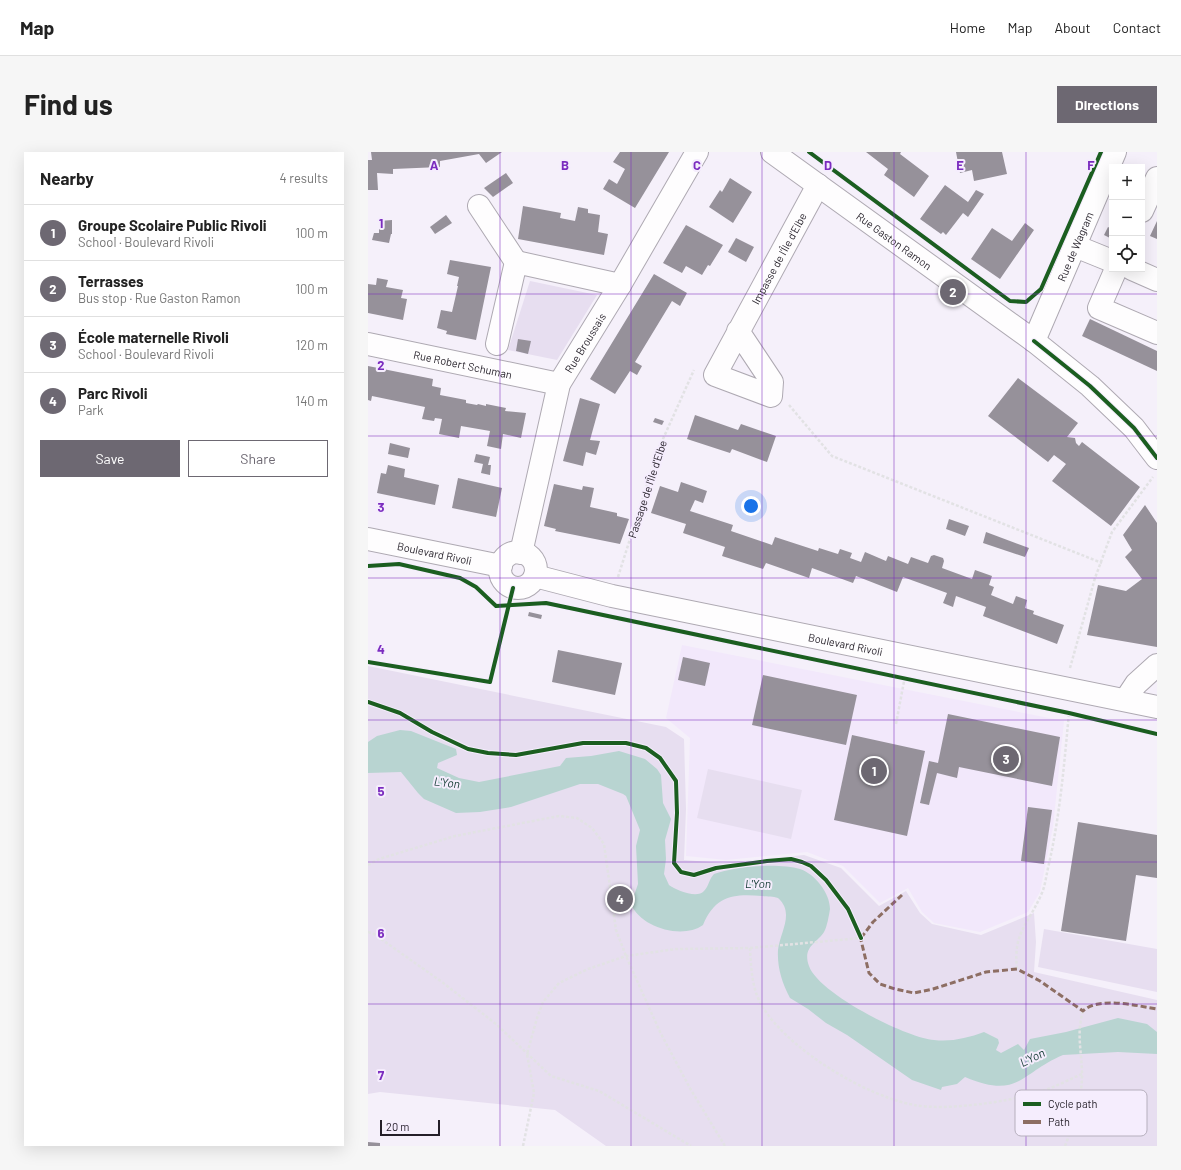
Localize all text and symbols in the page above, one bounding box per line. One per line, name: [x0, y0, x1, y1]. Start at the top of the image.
text: Map: [20, 16, 54, 39]
text: Home: [950, 19, 986, 36]
text: Map: [1008, 19, 1032, 36]
text: About: [1054, 19, 1091, 36]
text: Contact: [1113, 19, 1161, 36]
button: Directions: [1057, 86, 1157, 123]
text: Find us: [24, 87, 113, 121]
text: A: [430, 157, 439, 173]
text: B: [561, 157, 569, 173]
text: C: [693, 157, 701, 173]
text: D: [824, 157, 832, 173]
text: E: [956, 157, 964, 173]
text: F: [1087, 157, 1095, 173]
map controls: [1109, 164, 1145, 272]
button: +: [1109, 164, 1145, 200]
text: Nearby: [40, 168, 94, 188]
text: 4 results: [280, 170, 328, 186]
button: −: [1109, 200, 1145, 236]
street label: Rue Gaston Ramon: [854, 209, 935, 272]
street label: Impasse de l'Île d'Elbe: [748, 210, 808, 306]
street label: Rue de Wagram: [1054, 210, 1095, 283]
text: 1: [379, 215, 383, 231]
text: Groupe Scolaire Public Rivoli: [78, 216, 267, 234]
text: 1: [51, 225, 55, 241]
text: 100 m: [295, 225, 328, 241]
text: School · Boulevard Rivoli: [78, 234, 214, 250]
button: locate: [1109, 236, 1145, 272]
text: Terrasses: [78, 272, 144, 290]
pin: 2: [940, 277, 966, 307]
text: 2: [49, 281, 57, 297]
text: 100 m: [295, 281, 328, 297]
text: Bus stop · Rue Gaston Ramon: [78, 290, 241, 306]
street label: Rue Broussais: [561, 310, 608, 375]
text: École maternelle Rivoli: [78, 328, 229, 346]
text: 3: [49, 337, 57, 353]
text: 120 m: [296, 337, 328, 353]
text: School · Boulevard Rivoli: [78, 346, 214, 362]
street label: Rue Robert Schuman: [413, 347, 513, 381]
text: 2: [377, 357, 385, 373]
text: Parc Rivoli: [78, 384, 148, 402]
text: 4: [49, 393, 57, 409]
text: 140 m: [296, 393, 328, 409]
text: Park: [78, 402, 104, 418]
street label: Passage de l'Île d'Elbe: [625, 438, 669, 540]
button: Save: [40, 440, 180, 477]
button: Share: [188, 440, 328, 477]
your location: [741, 496, 761, 516]
text: 3: [377, 499, 385, 515]
street label: Boulevard Rivoli: [396, 539, 473, 566]
street label: Boulevard Rivoli: [807, 630, 884, 658]
text: 4: [377, 641, 385, 657]
pin: 3: [993, 744, 1019, 774]
pin: 1: [861, 756, 887, 786]
water label: L'Yon: [433, 774, 461, 790]
text: 5: [377, 783, 385, 799]
water label: L'Yon: [745, 876, 771, 890]
pin: 4: [607, 884, 633, 914]
text: 6: [378, 925, 385, 941]
water label: L'Yon: [1017, 1045, 1047, 1069]
text: 7: [378, 1067, 385, 1083]
legend: [1015, 1090, 1147, 1136]
text: Cycle path: [1048, 1097, 1098, 1110]
text: Path: [1048, 1115, 1070, 1128]
scale bar: [380, 1118, 440, 1137]
text: 20 m: [386, 1120, 409, 1133]

